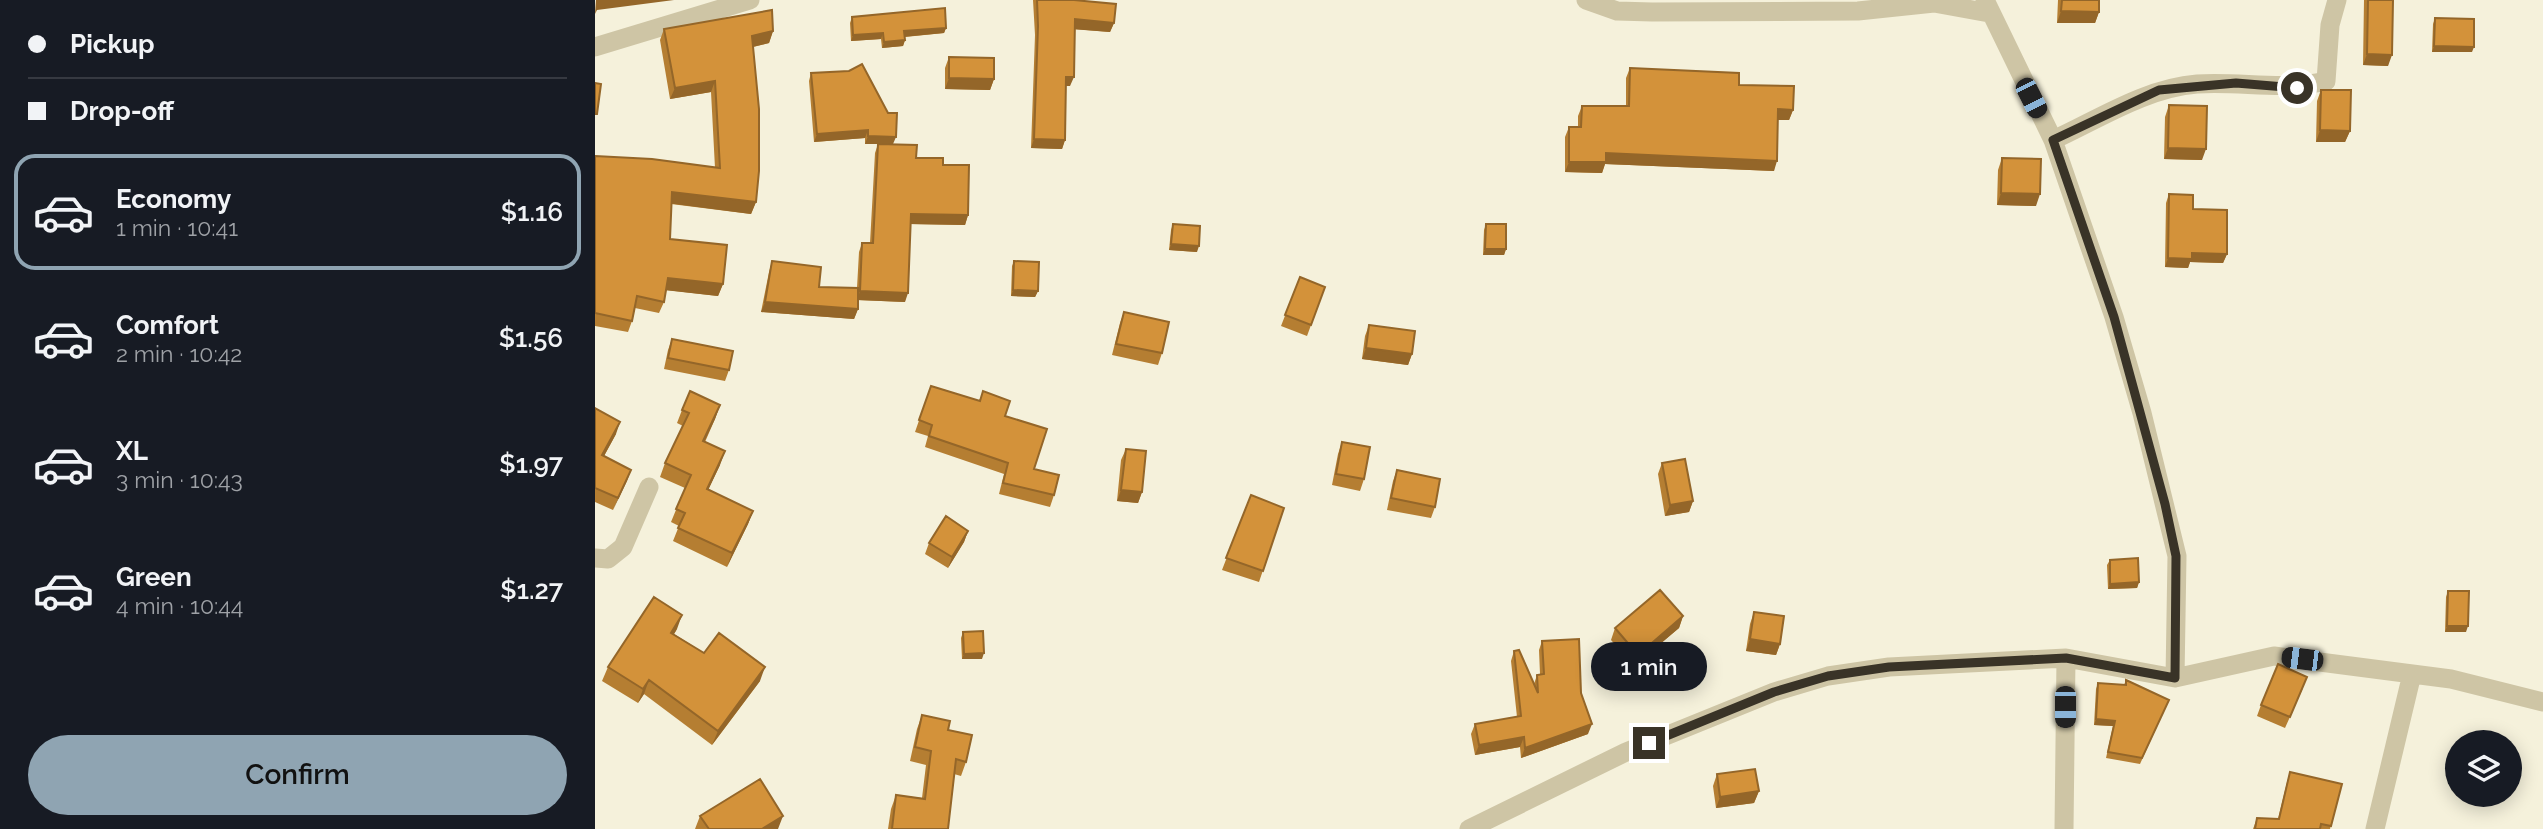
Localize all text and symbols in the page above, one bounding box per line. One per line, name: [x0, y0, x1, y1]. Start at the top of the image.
text: Pickup: [70, 29, 155, 59]
route start: [2281, 72, 2313, 104]
car: [2013, 75, 2050, 121]
text: Drop-off: [70, 96, 174, 126]
icon: car: [32, 181, 95, 244]
text: Economy: [116, 184, 231, 214]
text: $1.16: [501, 197, 563, 227]
text: 1 min · 10:41: [116, 214, 238, 241]
icon: car: [32, 307, 95, 370]
text: Comfort: [116, 310, 219, 340]
text: $1.56: [499, 323, 563, 353]
text: 2 min · 10:42: [116, 340, 242, 367]
icon: car: [32, 433, 95, 496]
text: XL: [116, 436, 148, 466]
text: $1.97: [499, 449, 563, 479]
text: 3 min · 10:43: [116, 466, 243, 493]
icon: car: [32, 559, 95, 622]
text: Green: [116, 562, 192, 592]
text: $1.27: [500, 575, 563, 605]
text: 4 min · 10:44: [116, 592, 243, 619]
callout: 1 min: [1591, 642, 1707, 690]
car: [2280, 646, 2325, 672]
text: 1 min: [1620, 653, 1678, 680]
car: [2055, 686, 2076, 728]
route end: [1633, 727, 1665, 759]
map controls: [2445, 730, 2522, 807]
button: layers: [2445, 730, 2522, 807]
button: Confirm: [28, 735, 567, 815]

